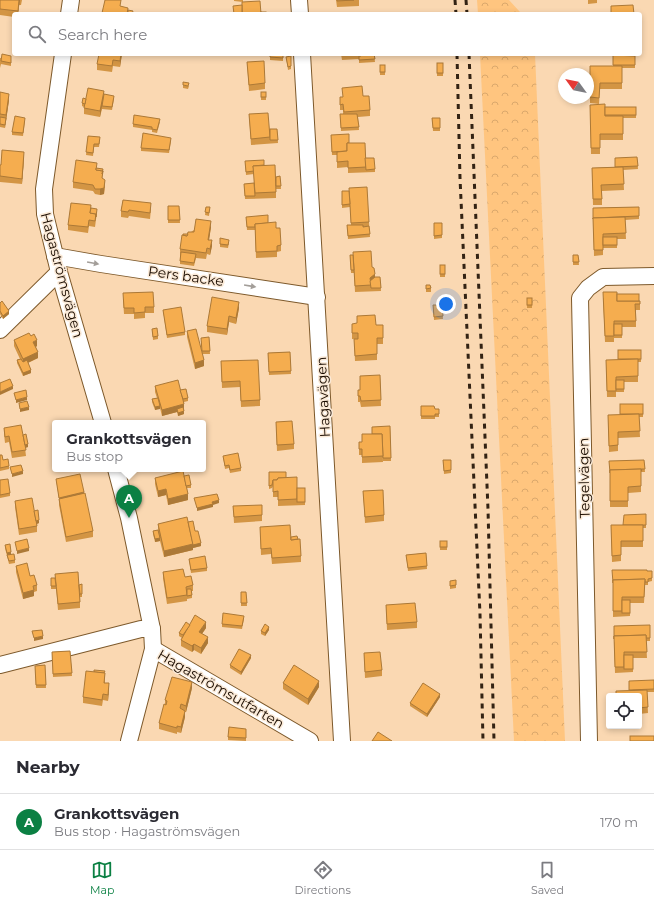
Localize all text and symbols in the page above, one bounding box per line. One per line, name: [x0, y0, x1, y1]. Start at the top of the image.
search box: [12, 12, 642, 56]
icon: search: [26, 23, 48, 45]
text: Search here: [58, 25, 147, 44]
north arrow: [558, 68, 594, 104]
street label: Hagaströmsvägen: [37, 210, 87, 340]
one-way arrow: [87, 260, 99, 266]
street label: Pers backe: [147, 262, 225, 290]
one-way arrow: [243, 283, 256, 289]
your location: [436, 294, 456, 314]
street label: Hagavägen: [312, 356, 334, 438]
popup: [52, 420, 206, 472]
text: Grankottsvägen: [66, 429, 192, 448]
street label: Tegelvägen: [574, 438, 594, 518]
text: Bus stop: [66, 448, 123, 464]
pin: A: [116, 485, 142, 518]
street label: Hagaströmsutfarten: [155, 645, 287, 733]
map controls: [606, 693, 642, 729]
button: locate: [606, 693, 642, 729]
text: Nearby: [16, 757, 80, 777]
text: Grankottsvägen: [54, 804, 179, 823]
text: A: [24, 814, 34, 830]
text: 170 m: [600, 814, 638, 830]
text: Bus stop · Hagaströmsvägen: [54, 823, 240, 839]
tab: Map: [90, 859, 114, 897]
tab: Directions: [295, 859, 351, 897]
tab: Saved: [531, 859, 564, 897]

